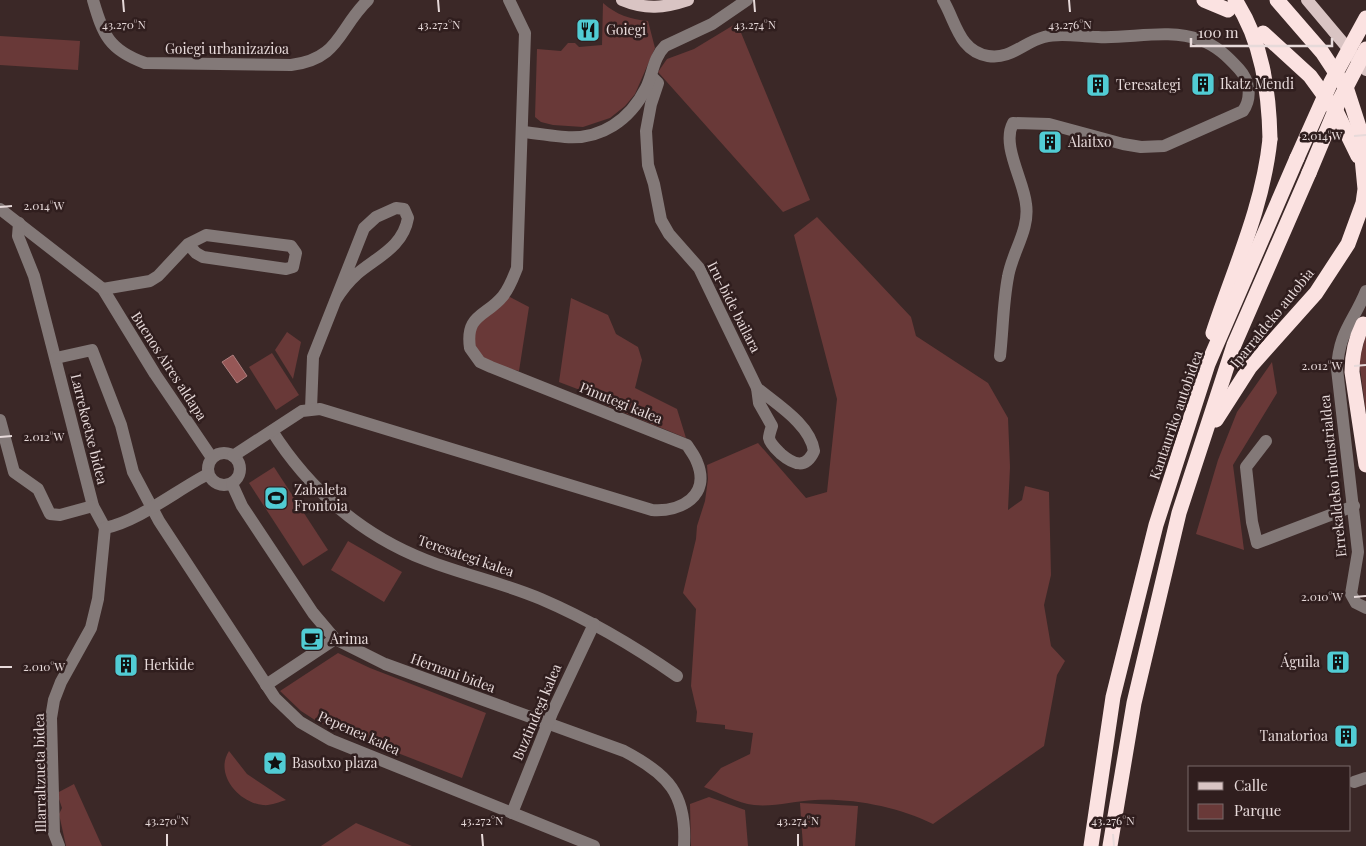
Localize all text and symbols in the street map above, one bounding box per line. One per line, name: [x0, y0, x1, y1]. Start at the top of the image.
scale bar: [1191, 15, 1332, 47]
text: 43.270°N: [102, 16, 147, 32]
text: 43.272°N: [418, 16, 461, 32]
text: 43.274°N: [734, 16, 777, 32]
text: 43.276°N: [1048, 16, 1092, 32]
restaurant icon: Goiegi: [575, 17, 601, 43]
place label: Goiegi: [606, 20, 646, 39]
text: 100 m: [1198, 22, 1239, 42]
street label: Goiegi urbanizazioa: [165, 39, 289, 58]
building icon: Ikatz Mendi: [1190, 71, 1216, 97]
building icon: Teresategi: [1085, 72, 1111, 98]
place label: Ikatz Mendi: [1220, 74, 1294, 93]
place label: Teresategi: [1116, 75, 1181, 94]
text: 2.014°W: [1302, 127, 1343, 143]
building icon: Alaitxo: [1037, 129, 1063, 155]
place label: Alaitxo: [1067, 132, 1112, 151]
text: 2.014°W: [24, 197, 65, 213]
street label: Iru-bide bailara: [703, 258, 766, 356]
street label: Iparraldeko autobia: [1225, 264, 1318, 372]
street label: Buenos Aires aldapa: [127, 308, 212, 424]
street label: Kantauriko autobidea: [1145, 348, 1207, 482]
text: 2.012°W: [1302, 357, 1343, 373]
street label: Larrekoetxe bidea: [67, 372, 112, 486]
street label: Pinutegi kalea: [577, 377, 665, 428]
street label: Errekaldeko industrialdea: [1315, 394, 1350, 558]
text: 2.012°W: [24, 428, 65, 444]
place label: Zabaleta Frontoia: [294, 480, 348, 515]
sports icon: Zabaleta Frontoia: [263, 485, 289, 511]
street label: Teresategi kalea: [416, 530, 517, 581]
text: 2.010°W: [1301, 588, 1343, 604]
cafe icon: Arima: [299, 626, 325, 652]
place label: Arima: [329, 629, 369, 648]
street label: Hernani bidea: [408, 648, 498, 697]
building icon: Águila: [1325, 649, 1351, 675]
building icon: Herkide: [113, 652, 139, 678]
place label: Águila: [1280, 652, 1320, 671]
place label: Herkide: [144, 655, 194, 674]
text: 2.010°W: [23, 658, 65, 674]
street label: Buztindegi kalea: [508, 661, 565, 763]
street label: Pepenea kalea: [315, 706, 403, 759]
street label: Illarraltzueta bidea: [29, 713, 50, 833]
building icon: Tanatorioa: [1333, 723, 1359, 749]
place label: Tanatorioa: [1260, 726, 1328, 745]
place icon: Basotxo plaza: [262, 750, 288, 776]
place label: Basotxo plaza: [292, 753, 378, 772]
legend: [1188, 766, 1351, 831]
text: Calle: [1234, 775, 1268, 795]
text: Parque: [1234, 800, 1281, 820]
text: 43.270°N: [145, 812, 190, 828]
text: 43.272°N: [461, 812, 504, 828]
text: 43.274°N: [777, 812, 820, 828]
text: 43.276°N: [1091, 812, 1135, 828]

